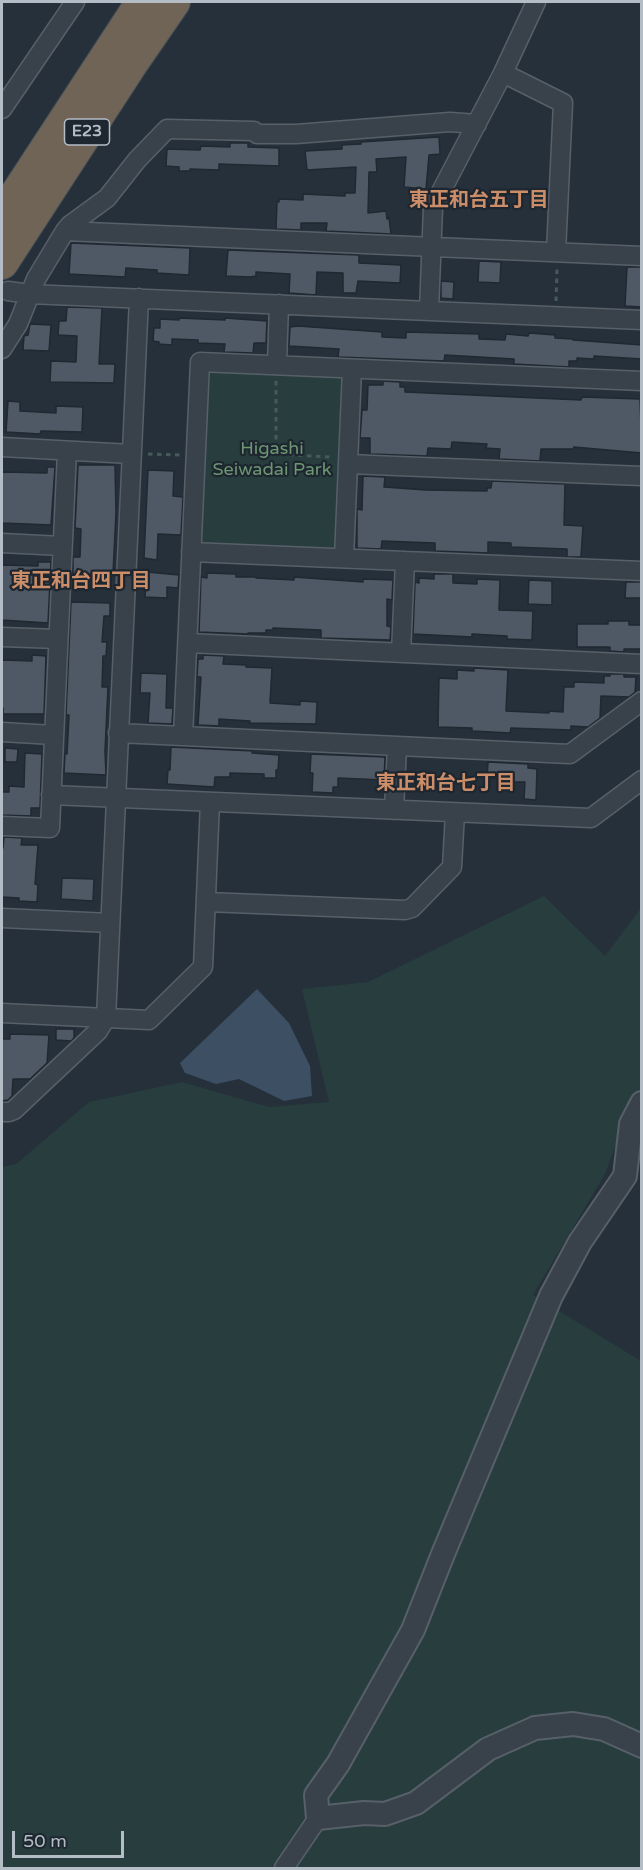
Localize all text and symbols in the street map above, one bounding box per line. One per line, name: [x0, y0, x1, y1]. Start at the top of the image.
road number: E23: [64, 119, 110, 145]
district label: 東正和台五丁目: [409, 189, 549, 213]
park label: Higashi Seiwadai Park: [212, 438, 332, 480]
district label: 東正和台四丁目: [11, 570, 151, 594]
district label: 東正和台七丁目: [376, 772, 516, 796]
scale bar: [15, 1819, 128, 1857]
text: 50 m: [23, 1830, 67, 1852]

